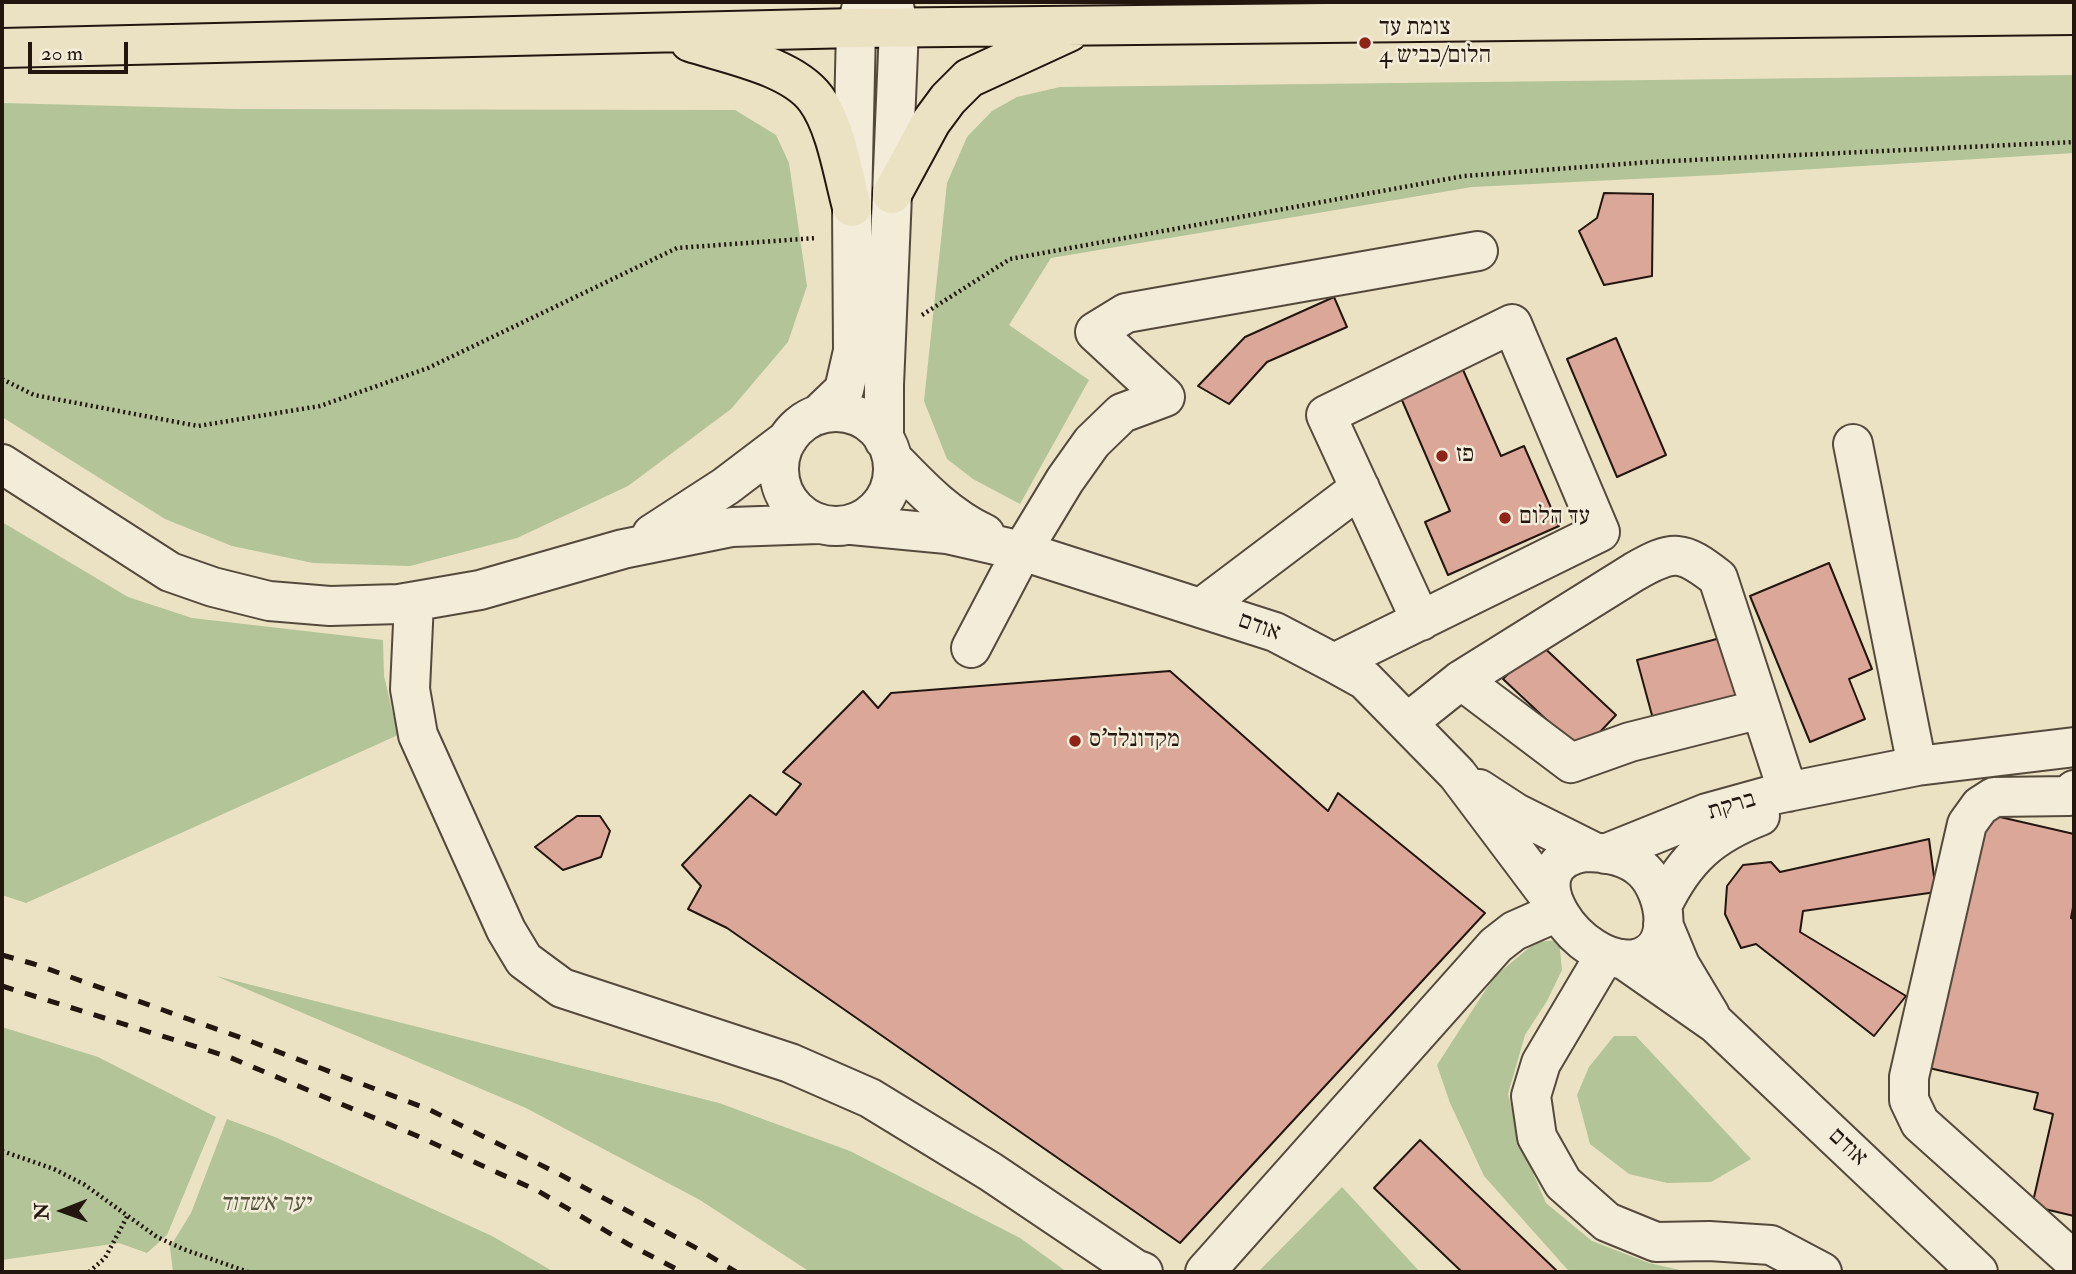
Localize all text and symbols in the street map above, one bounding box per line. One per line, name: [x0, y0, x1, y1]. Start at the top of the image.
place label: צומת עד הלום/כביש 4: [1379, 15, 1491, 71]
scale bar: [32, 28, 131, 72]
marker: צומת עד הלום/כביש 4: [1357, 35, 1373, 51]
text: 20 m: [41, 40, 83, 67]
place label: פז: [1456, 442, 1474, 470]
marker: פז: [1434, 448, 1450, 464]
place label: עד הלום: [1519, 504, 1590, 532]
marker: עד הלום: [1497, 510, 1513, 526]
street label: אודם: [1234, 607, 1284, 649]
place label: מקדונלד'ס: [1089, 727, 1180, 755]
marker: מקדונלד'ס: [1067, 733, 1083, 749]
street label: ברקת: [1705, 786, 1759, 828]
street label: אודם: [1821, 1123, 1873, 1173]
north arrow: [28, 1176, 98, 1246]
park label: יער אשדוד: [220, 1191, 310, 1219]
text: N: [30, 1203, 54, 1220]

